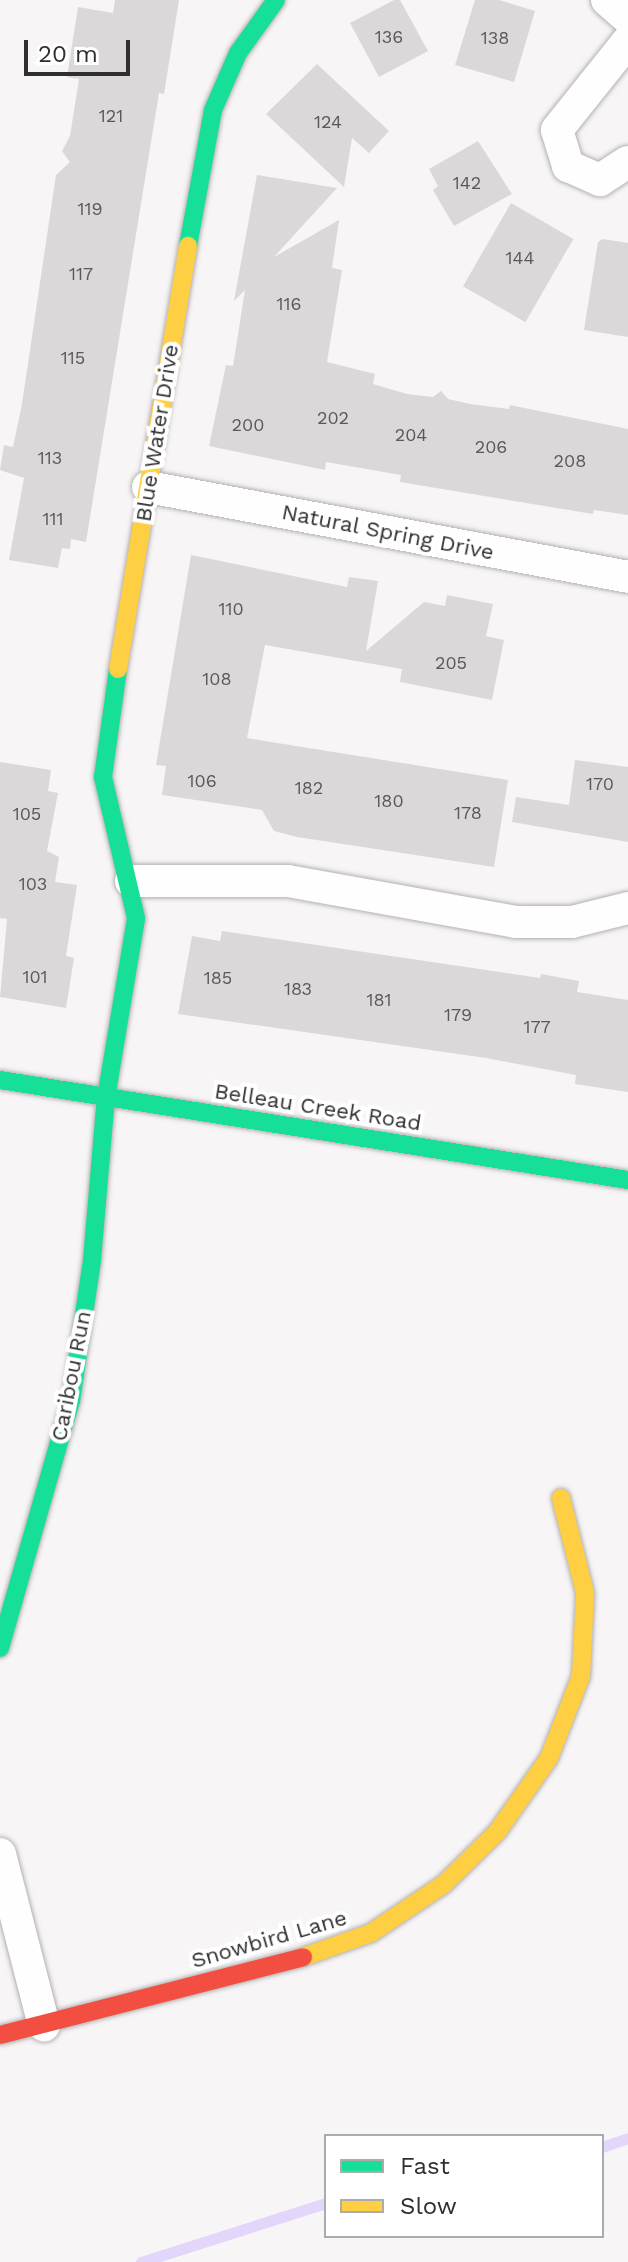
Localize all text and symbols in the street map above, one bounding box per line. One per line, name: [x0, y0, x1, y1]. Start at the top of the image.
scale bar: [28, 24, 134, 74]
house number: 136: [375, 26, 403, 48]
house number: 138: [481, 27, 509, 49]
text: 20 m: [38, 40, 98, 68]
house number: 121: [99, 105, 123, 127]
house number: 124: [314, 111, 342, 133]
house number: 142: [453, 172, 481, 194]
house number: 119: [77, 198, 103, 220]
house number: 144: [505, 247, 535, 269]
house number: 117: [69, 263, 93, 285]
house number: 116: [277, 293, 301, 315]
street label: Blue Water Drive: [130, 342, 184, 524]
house number: 115: [61, 347, 85, 369]
house number: 202: [317, 407, 349, 429]
house number: 200: [232, 414, 264, 436]
house number: 204: [395, 424, 427, 446]
house number: 206: [475, 436, 507, 458]
house number: 113: [38, 447, 62, 469]
house number: 208: [554, 450, 586, 472]
street label: Natural Spring Drive: [279, 498, 497, 566]
house number: 111: [42, 508, 64, 530]
house number: 110: [218, 598, 244, 620]
house number: 205: [435, 652, 467, 674]
house number: 108: [202, 668, 232, 690]
house number: 106: [187, 770, 217, 792]
house number: 170: [586, 773, 614, 795]
house number: 182: [295, 777, 323, 799]
house number: 180: [374, 790, 404, 812]
house number: 178: [454, 802, 482, 824]
house number: 105: [13, 803, 41, 825]
house number: 103: [19, 873, 47, 895]
house number: 101: [22, 966, 48, 988]
house number: 185: [204, 967, 232, 989]
house number: 183: [284, 978, 312, 1000]
house number: 181: [366, 989, 392, 1011]
house number: 179: [444, 1004, 472, 1026]
house number: 177: [523, 1016, 551, 1038]
street label: Belleau Creek Road: [212, 1078, 424, 1136]
street label: Caribou Run: [45, 1309, 97, 1443]
street label: Snowbird Lane: [188, 1904, 350, 1974]
legend: [324, 2134, 604, 2238]
text: Fast: [400, 2152, 450, 2180]
text: Slow: [400, 2192, 457, 2220]

